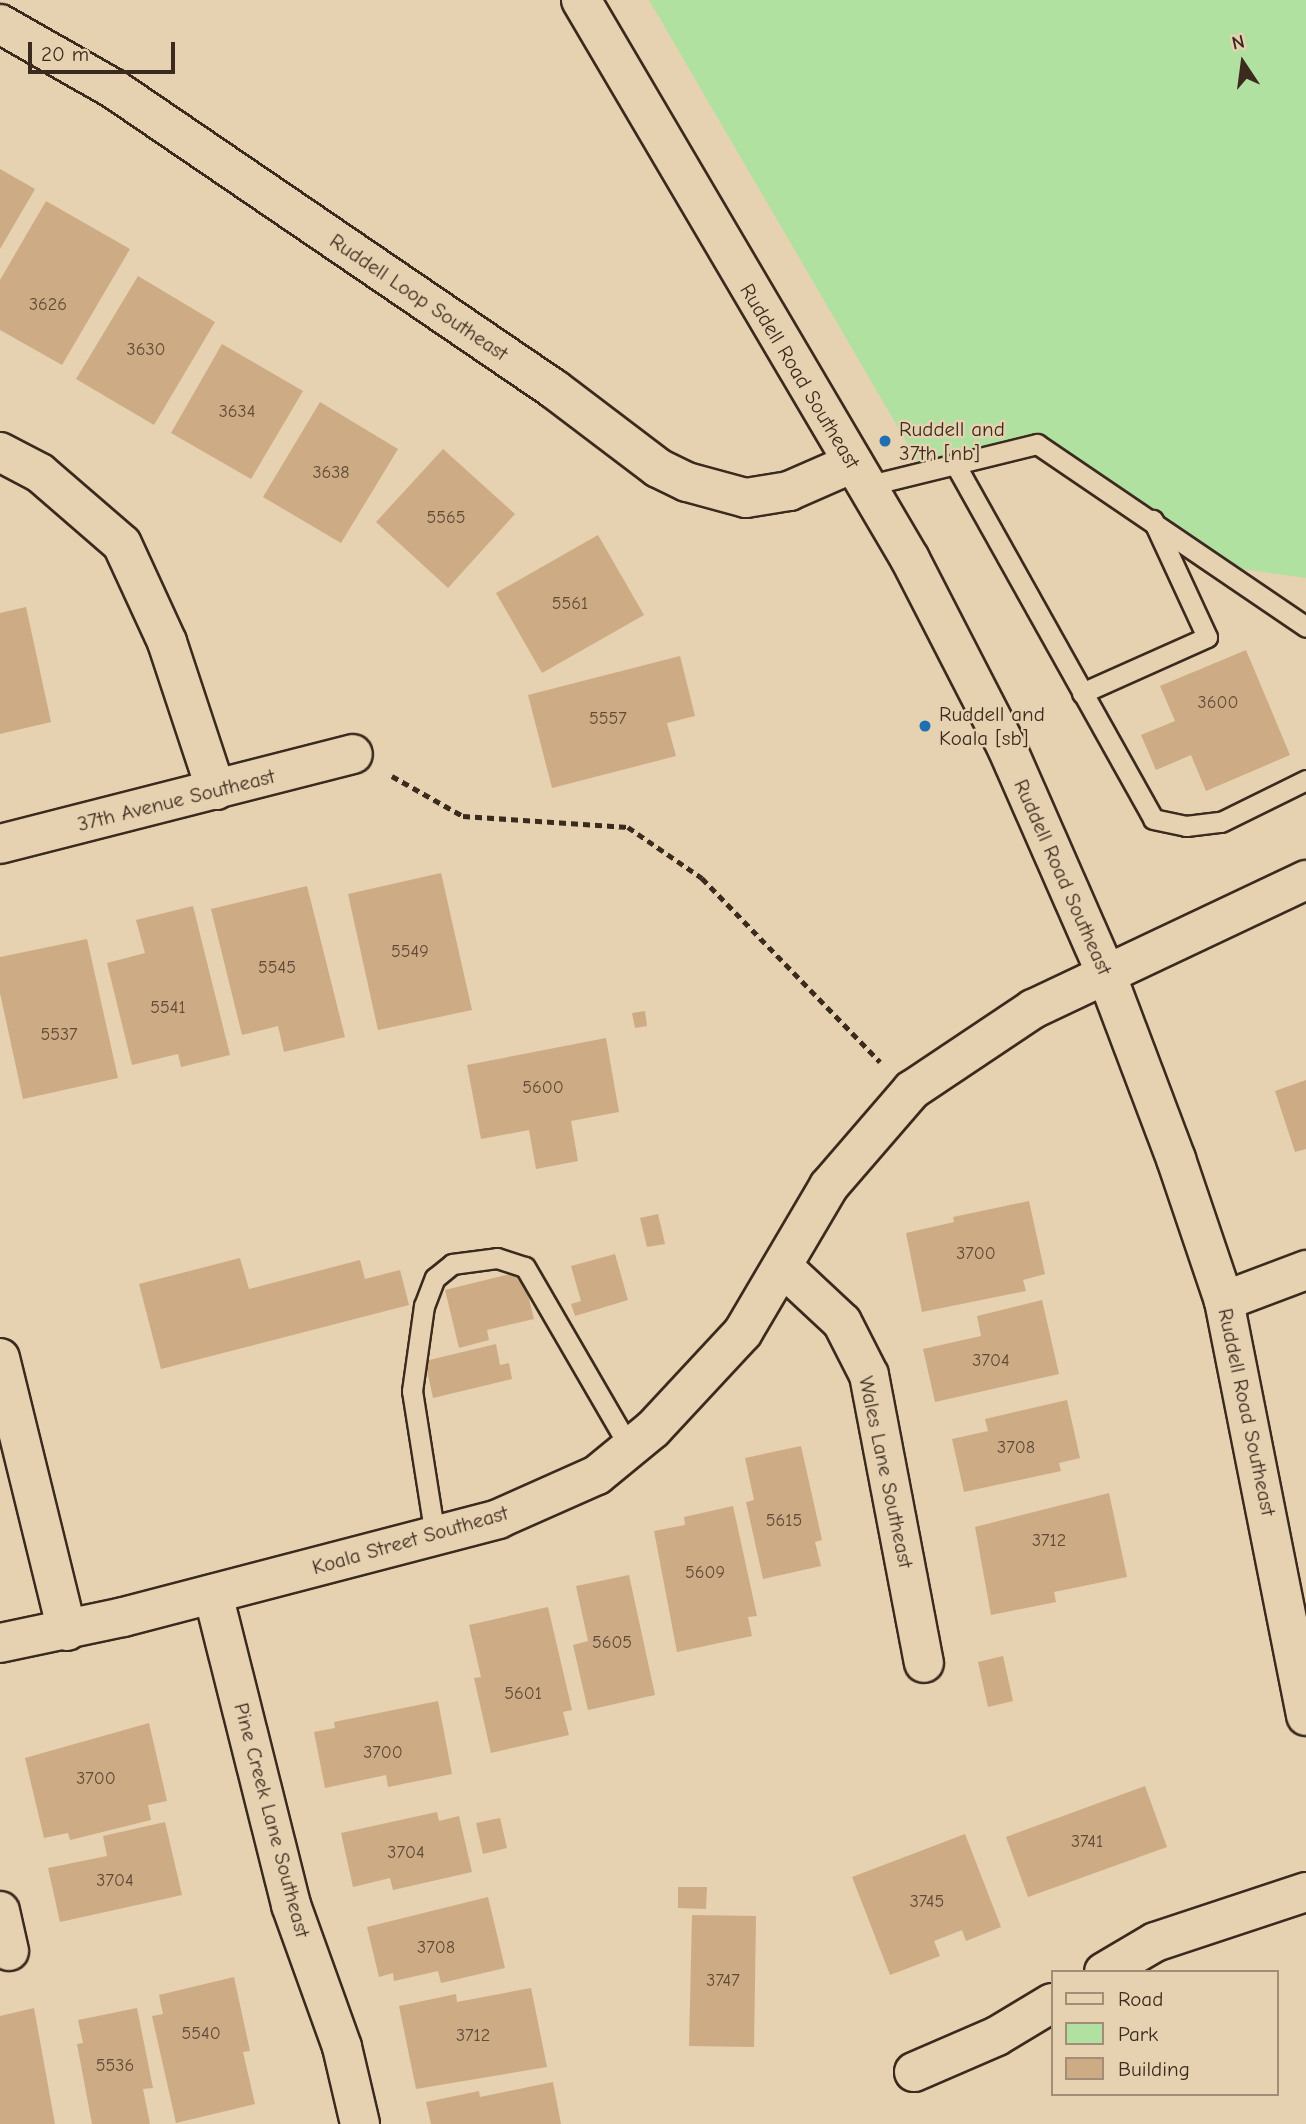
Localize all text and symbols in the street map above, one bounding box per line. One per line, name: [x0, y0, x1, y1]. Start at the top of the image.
scale bar: [32, 28, 178, 72]
north arrow: [1208, 28, 1278, 98]
text: N: [1230, 30, 1247, 55]
text: 20 m: [41, 42, 89, 66]
street label: Ruddell Loop Southeast: [325, 228, 513, 366]
street label: Ruddell Road Southeast: [735, 279, 865, 473]
house number: 3626: [29, 294, 67, 316]
house number: 3630: [127, 339, 165, 361]
house number: 3634: [219, 401, 255, 423]
place label: Ruddell and 37th [nb]: [899, 416, 1005, 466]
marker: Ruddell and 37th [nb]: [877, 433, 893, 449]
house number: 3638: [312, 462, 350, 484]
house number: 5565: [426, 507, 466, 529]
house number: 5561: [552, 593, 588, 615]
house number: 3600: [1198, 692, 1238, 714]
place label: Ruddell and Koala [sb]: [939, 701, 1045, 751]
house number: 5557: [589, 708, 627, 730]
marker: Ruddell and Koala [sb]: [917, 718, 933, 734]
street label: 37th Avenue Southeast: [75, 763, 277, 837]
street label: Ruddell Road Southeast: [1009, 775, 1117, 979]
house number: 5549: [391, 941, 429, 963]
house number: 5545: [258, 957, 296, 979]
house number: 5541: [150, 997, 186, 1019]
house number: 5537: [40, 1024, 78, 1046]
house number: 5600: [522, 1077, 564, 1099]
house number: 3700: [956, 1243, 996, 1265]
street label: Ruddell Road Southeast: [1213, 1306, 1281, 1518]
house number: 3704: [972, 1350, 1010, 1372]
street label: Wales Lane Southeast: [853, 1374, 919, 1570]
house number: 3708: [997, 1437, 1035, 1459]
street label: Koala Street Southeast: [309, 1500, 511, 1580]
house number: 5615: [766, 1510, 802, 1532]
house number: 3712: [1032, 1530, 1066, 1552]
house number: 5609: [685, 1562, 725, 1584]
house number: 5605: [592, 1632, 632, 1654]
house number: 5601: [504, 1683, 542, 1705]
street label: Pine Creek Lane Southeast: [229, 1700, 315, 1940]
house number: 3700: [363, 1742, 403, 1764]
house number: 3700: [76, 1768, 116, 1790]
house number: 3741: [1071, 1831, 1103, 1853]
house number: 3704: [387, 1842, 425, 1864]
house number: 3704: [96, 1870, 134, 1892]
house number: 3745: [910, 1891, 944, 1913]
house number: 3708: [417, 1937, 455, 1959]
house number: 3747: [706, 1970, 740, 1992]
legend: [1050, 1970, 1278, 2096]
text: Road: [1118, 1987, 1163, 2011]
text: Park: [1118, 2022, 1158, 2046]
house number: 5540: [181, 2023, 221, 2045]
house number: 3712: [456, 2025, 490, 2047]
house number: 5536: [96, 2055, 134, 2077]
text: Building: [1118, 2057, 1190, 2081]

